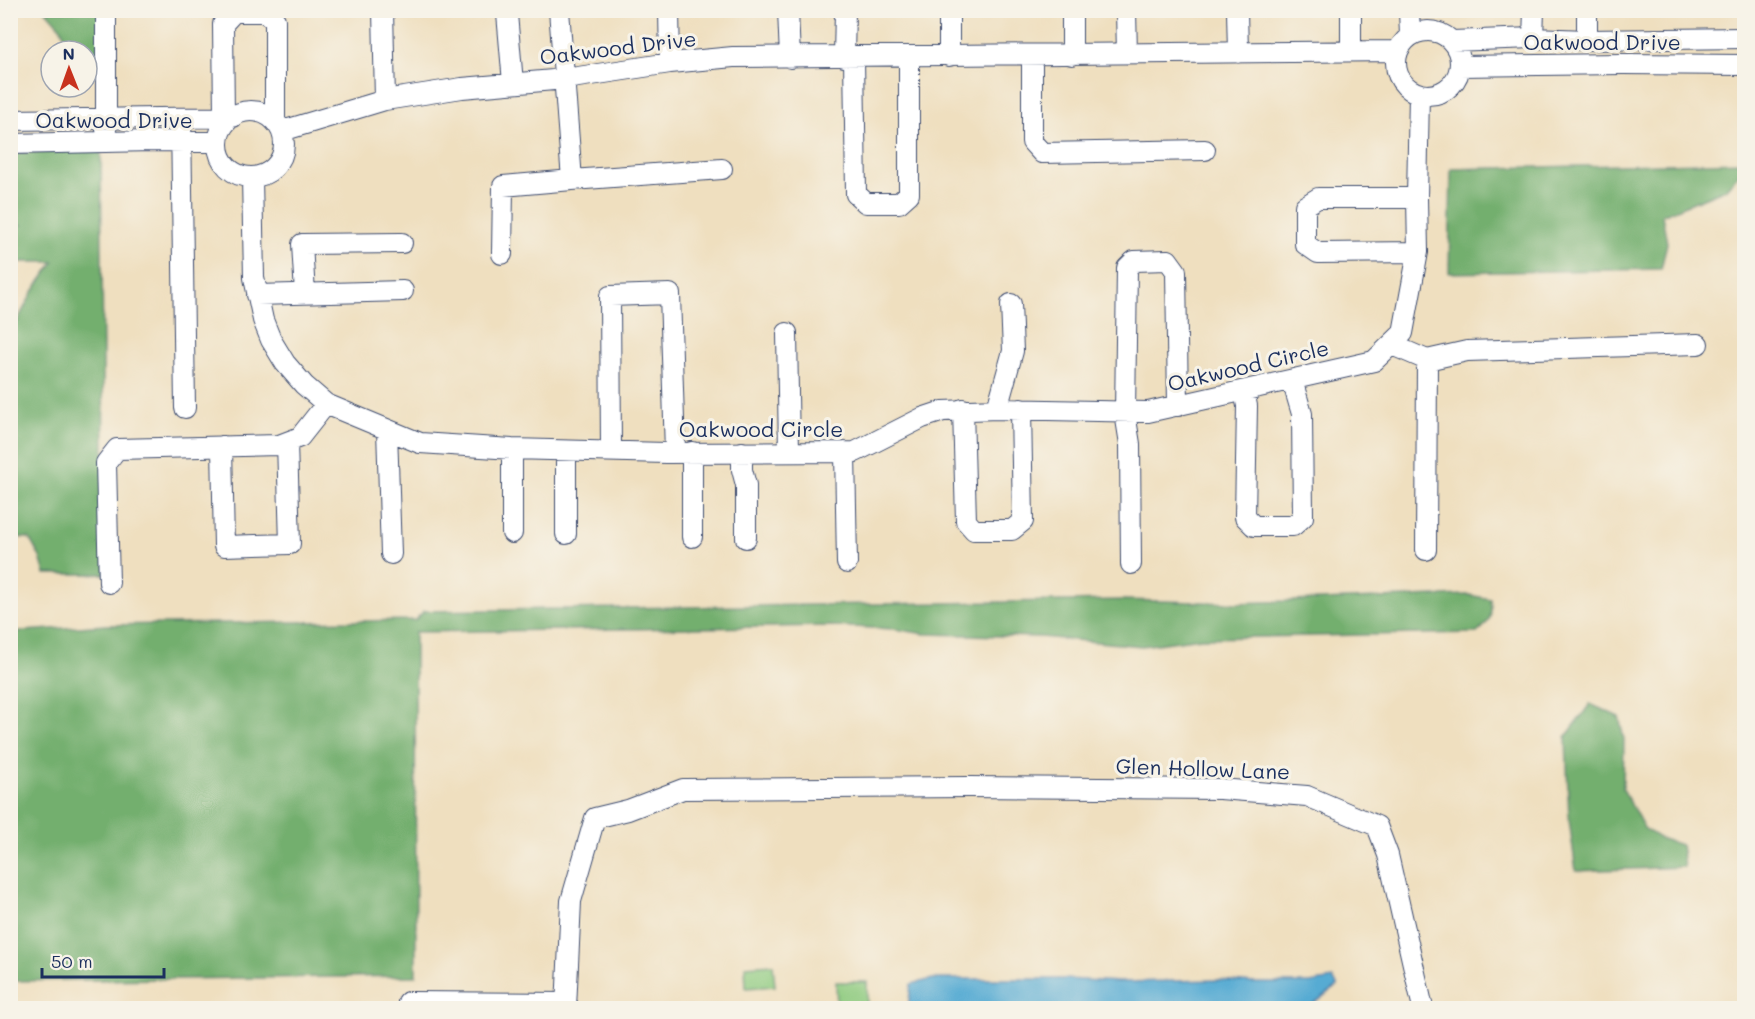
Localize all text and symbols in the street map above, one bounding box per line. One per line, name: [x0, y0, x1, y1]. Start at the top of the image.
street label: Oakwood Drive: [538, 24, 698, 70]
street label: Oakwood Drive: [1523, 28, 1681, 55]
north arrow: [39, 39, 99, 99]
text: N: [62, 43, 75, 64]
street label: Oakwood Drive: [35, 106, 193, 133]
street label: Oakwood Circle: [1165, 333, 1331, 397]
street label: Oakwood Circle: [679, 415, 843, 442]
street label: Glen Hollow Lane: [1115, 751, 1291, 785]
scale bar: [42, 941, 164, 979]
text: 50 m: [51, 949, 93, 973]

